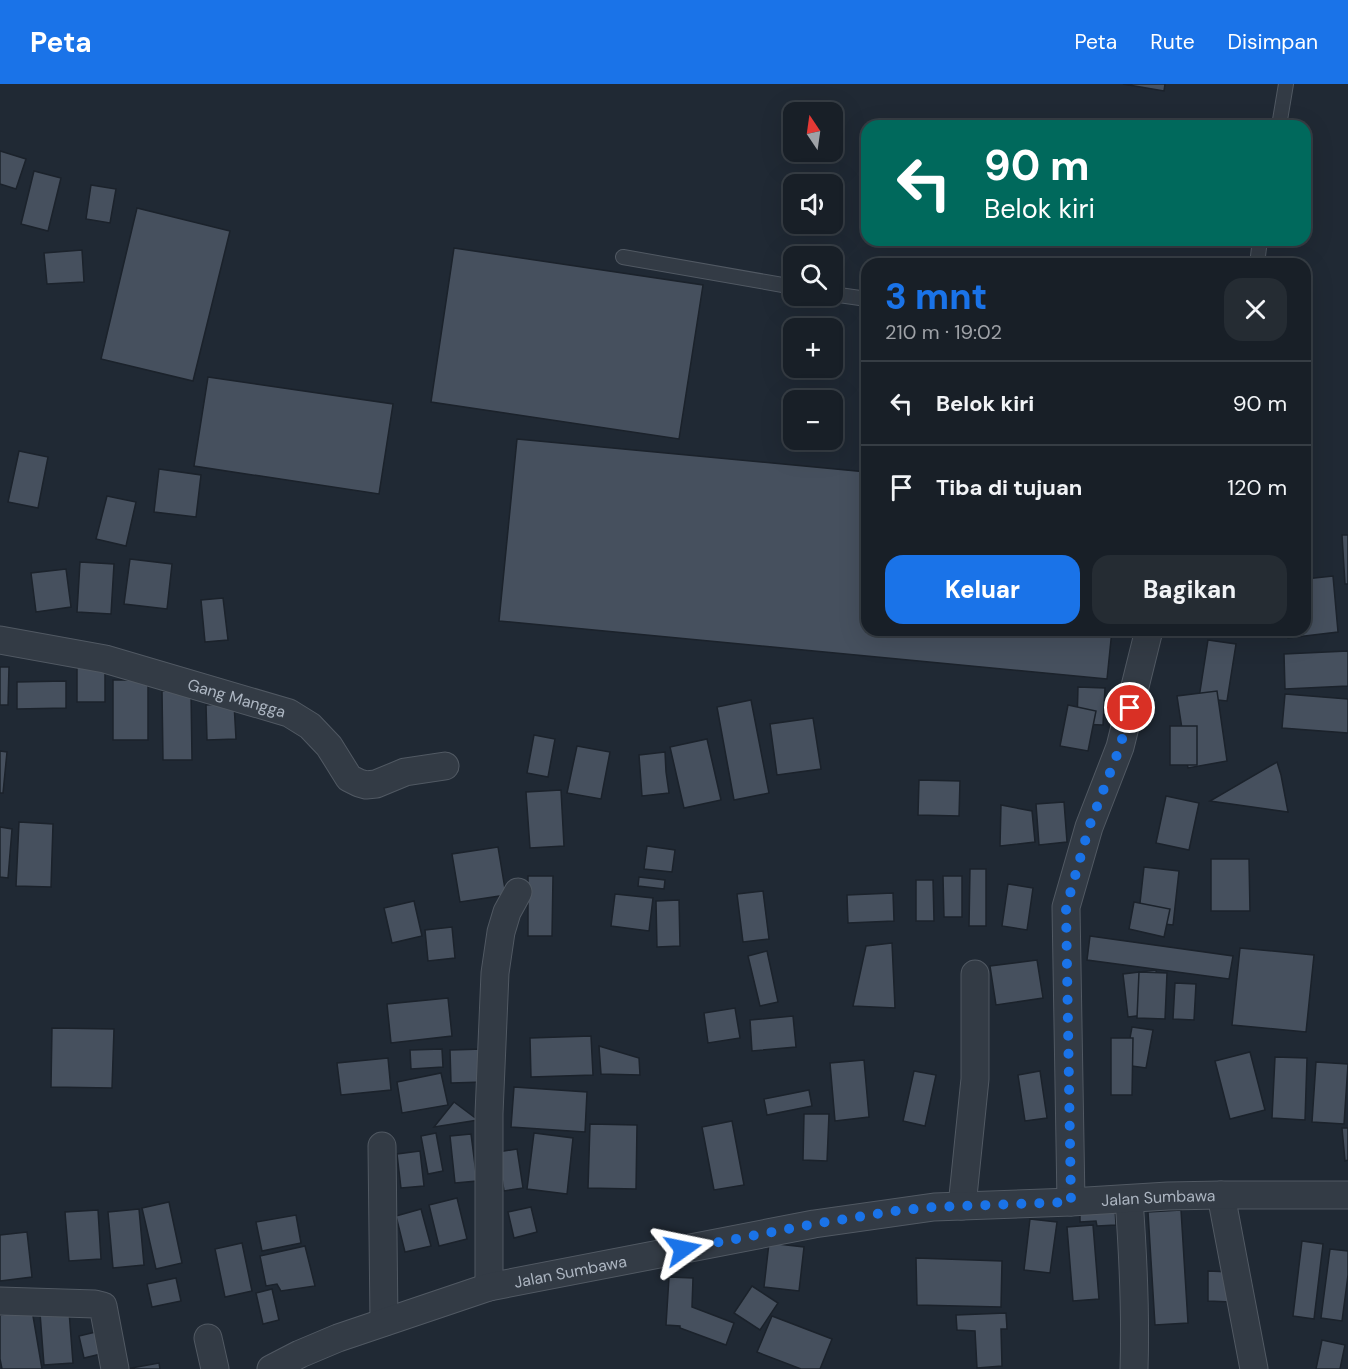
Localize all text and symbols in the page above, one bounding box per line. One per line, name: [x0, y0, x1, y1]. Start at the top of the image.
text: Peta: [30, 24, 92, 61]
text: Peta: [1074, 28, 1117, 56]
text: Rute: [1150, 28, 1195, 56]
text: Disimpan: [1228, 28, 1318, 56]
north arrow: [783, 102, 843, 162]
map controls: [783, 102, 843, 450]
text: 90 m: [984, 138, 1090, 193]
icon: left: [885, 144, 963, 222]
button: sound: [783, 174, 843, 234]
text: Belok kiri: [984, 191, 1095, 226]
button: search: [783, 246, 843, 306]
text: 3 mnt: [885, 273, 987, 320]
button: close: [1224, 278, 1287, 341]
button: +: [783, 318, 843, 378]
text: 210 m · 19:02: [885, 319, 1002, 345]
icon: left: [885, 387, 918, 420]
text: Belok kiri: [936, 389, 1034, 418]
text: 90 m: [1233, 389, 1287, 418]
button: −: [783, 390, 843, 450]
icon: arrive: [885, 471, 918, 504]
text: Tiba di tujuan: [936, 473, 1082, 502]
text: 120 m: [1227, 473, 1287, 502]
button: Keluar: [885, 555, 1080, 624]
button: Bagikan: [1092, 555, 1287, 624]
street label: Gang Mangga: [185, 674, 288, 722]
pin: [1104, 682, 1155, 733]
icon: arrive: [1113, 691, 1146, 724]
street label: Jalan Sumbawa: [1101, 1185, 1216, 1211]
position arrow: [651, 1217, 715, 1281]
street label: Jalan Sumbawa: [512, 1251, 628, 1293]

